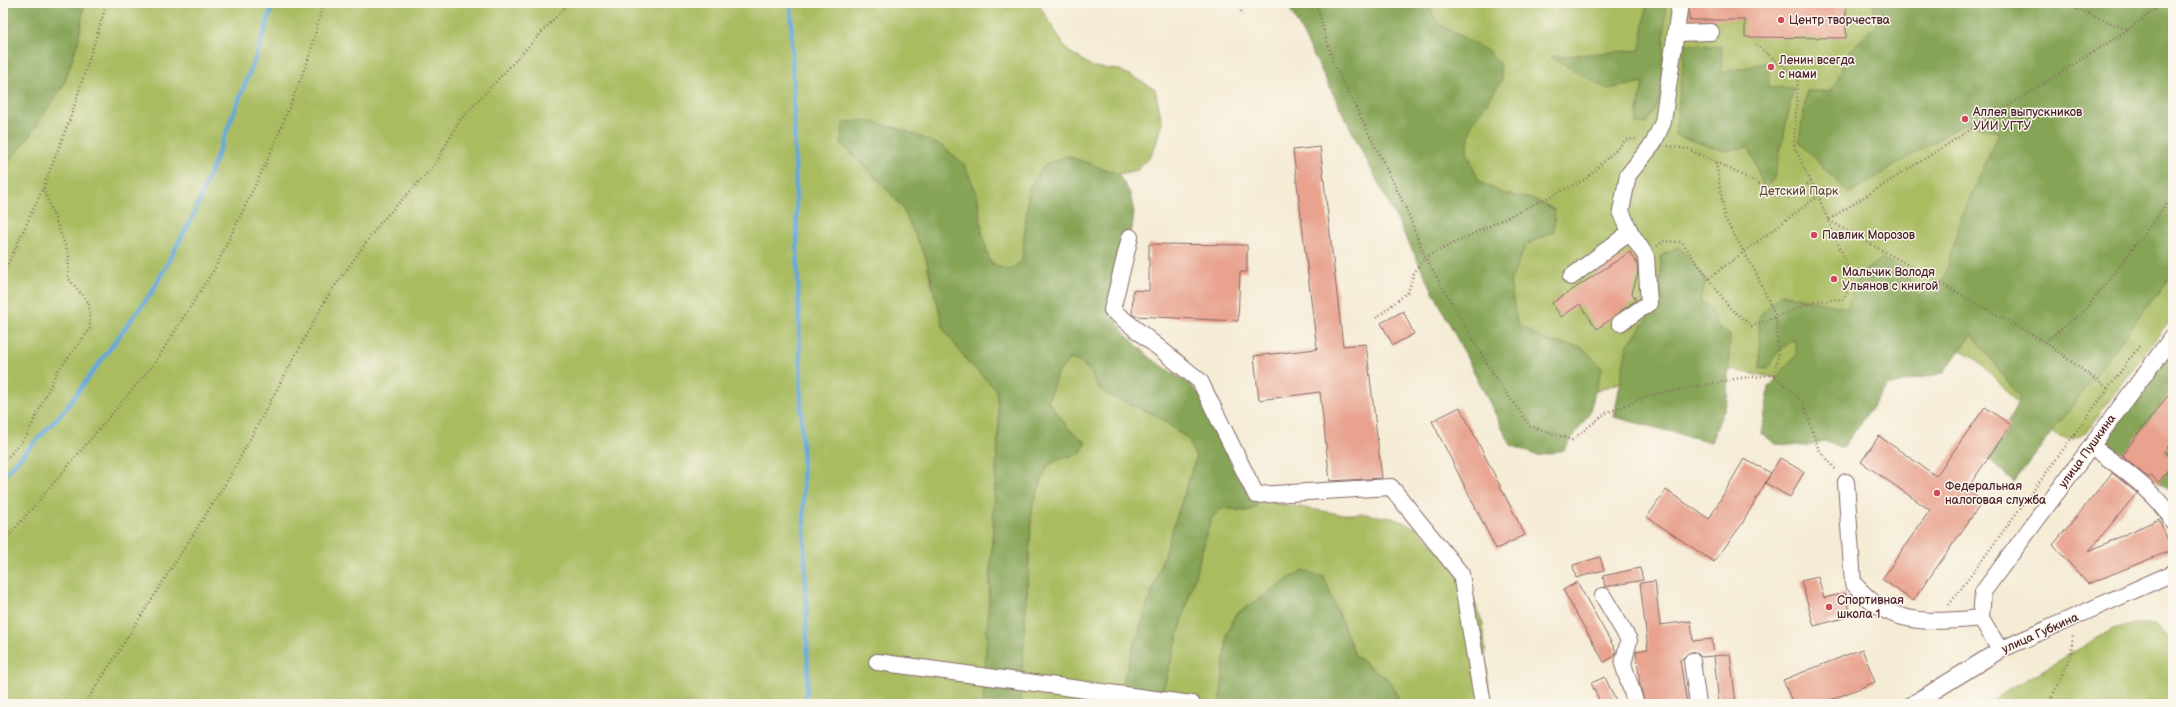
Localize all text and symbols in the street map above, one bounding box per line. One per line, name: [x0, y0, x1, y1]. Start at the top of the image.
place label: Центр творчества: [1789, 13, 1890, 28]
marker: Центр творчества: [1776, 15, 1786, 25]
place label: Ленин всегда с нами: [1778, 53, 1855, 82]
marker: Ленин всегда с нами: [1766, 62, 1776, 72]
place label: Аллея выпускников УИИ УГТУ: [1972, 105, 2083, 134]
marker: Аллея выпускников УИИ УГТУ: [1960, 114, 1970, 124]
park label: Детский Парк: [1760, 184, 1839, 199]
place label: Павлик Морозов: [1822, 228, 1916, 243]
marker: Павлик Морозов: [1809, 230, 1819, 240]
place label: Мальчик Володя Ульянов с книгой: [1842, 265, 1938, 294]
marker: Мальчик Володя Ульянов с книгой: [1829, 274, 1839, 284]
street label: улица Пушкина: [2056, 412, 2119, 491]
place label: Федеральная налоговая служба: [1945, 479, 2046, 508]
marker: Федеральная налоговая служба: [1932, 488, 1942, 498]
place label: Спортивная школа 1: [1837, 593, 1904, 622]
marker: Спортивная школа 1: [1824, 602, 1834, 612]
street label: улица Губкина: [2000, 610, 2081, 657]

